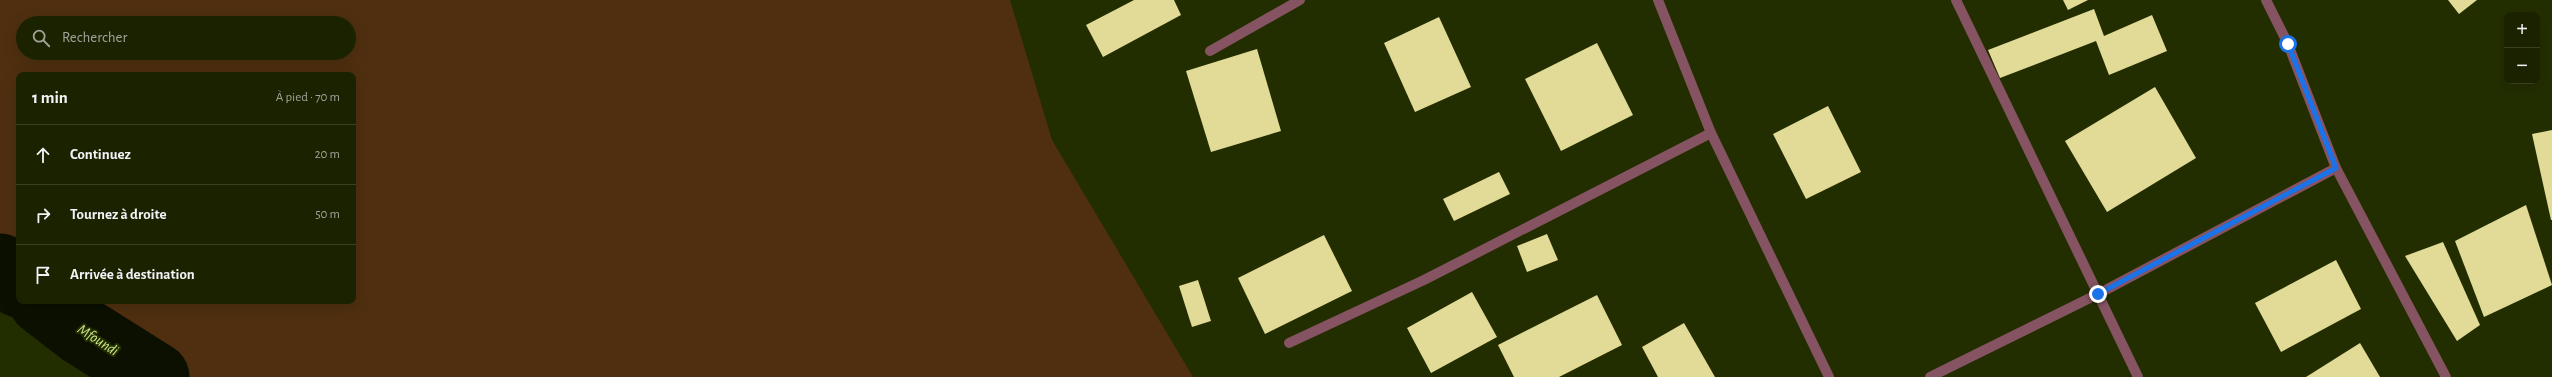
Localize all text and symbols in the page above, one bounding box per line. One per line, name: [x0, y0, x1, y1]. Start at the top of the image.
map controls: [2504, 12, 2540, 84]
button: +: [2504, 12, 2540, 48]
search box: [16, 16, 356, 60]
icon: search: [30, 27, 52, 49]
text: Rechercher: [62, 30, 127, 45]
route start: [2279, 35, 2297, 53]
button: −: [2504, 48, 2540, 84]
text: 1 min: [32, 89, 68, 106]
text: À pied · 70 m: [276, 91, 340, 104]
icon: ahead: [32, 144, 54, 166]
text: Continuez: [70, 147, 131, 162]
text: 20 m: [315, 148, 340, 161]
icon: right: [32, 204, 54, 226]
text: Tournez à droite: [70, 207, 167, 222]
text: 50 m: [315, 208, 340, 221]
icon: arrive: [32, 264, 54, 286]
text: Arrivée à destination: [70, 267, 195, 282]
route end: [2089, 285, 2107, 303]
water label: Mfoundi: [75, 321, 121, 359]

